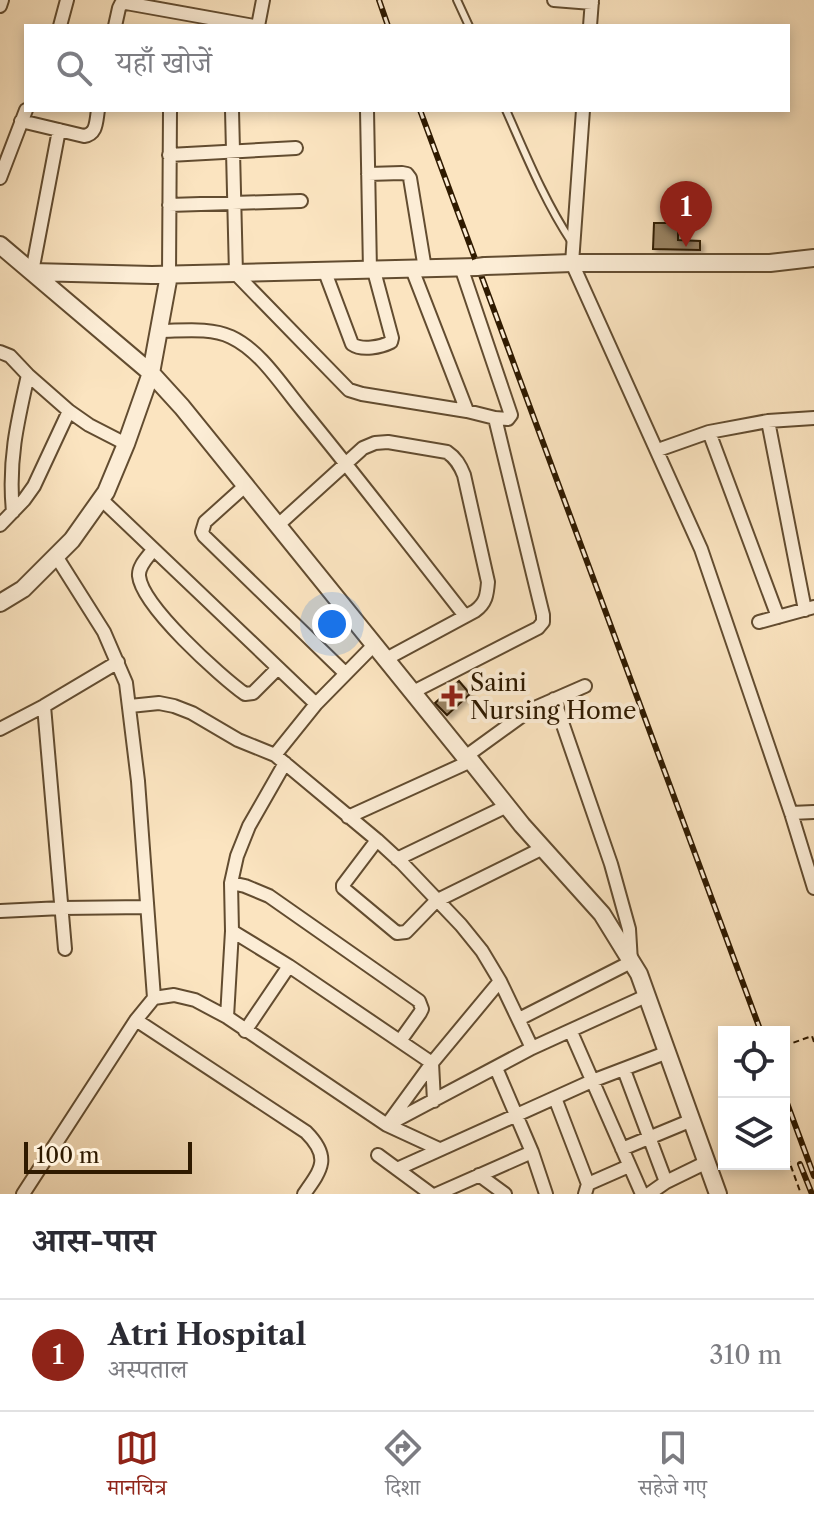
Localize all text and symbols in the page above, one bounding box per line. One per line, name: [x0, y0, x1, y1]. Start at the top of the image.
search box: [24, 24, 790, 112]
text: यहाँ खोजें: [116, 44, 212, 81]
icon: search: [52, 46, 96, 90]
pin: 1: [660, 181, 712, 247]
your location: [312, 604, 352, 644]
place label: Saini Nursing Home: [470, 668, 637, 725]
marker: Saini Nursing Home: [441, 685, 463, 707]
map controls: [718, 1026, 790, 1170]
button: locate: [718, 1026, 790, 1098]
button: layers: [718, 1098, 790, 1170]
scale bar: [24, 1138, 192, 1174]
text: 100 m: [36, 1142, 99, 1169]
text: आस-पास: [32, 1219, 155, 1261]
text: Atri Hospital: [108, 1316, 306, 1353]
text: 1: [52, 1339, 64, 1371]
text: 310 m: [709, 1339, 782, 1371]
text: अस्पताल: [108, 1353, 187, 1385]
tab: मानचित्र: [107, 1426, 167, 1509]
tab: दिशा: [381, 1426, 425, 1509]
tab: सहेजे गए: [639, 1426, 707, 1509]

